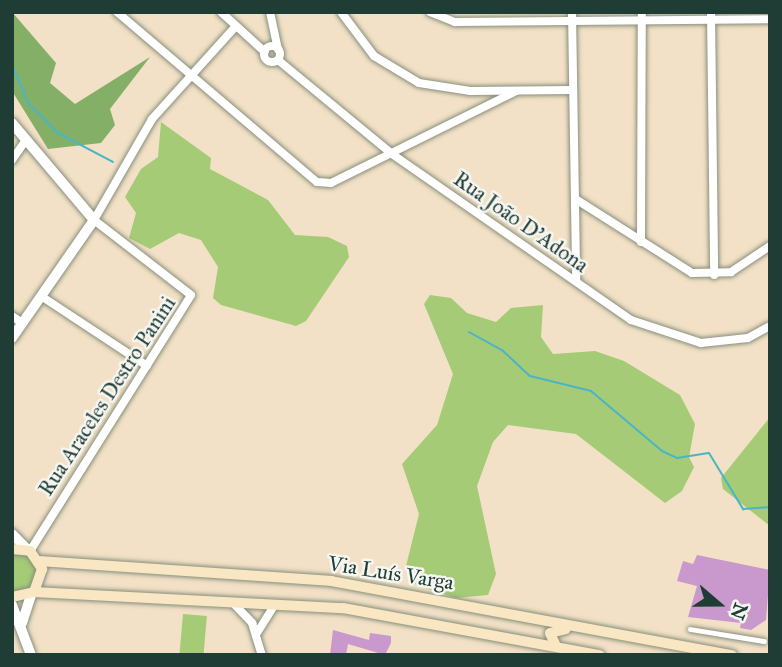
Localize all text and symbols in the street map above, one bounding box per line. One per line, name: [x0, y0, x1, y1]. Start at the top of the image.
street label: Rua João D'Adona: [449, 166, 593, 278]
street label: Rua Araceles Destro Panini: [33, 292, 181, 500]
street label: Via Luís Varga: [326, 551, 456, 595]
north arrow: [684, 569, 754, 639]
text: N: [726, 600, 753, 623]

